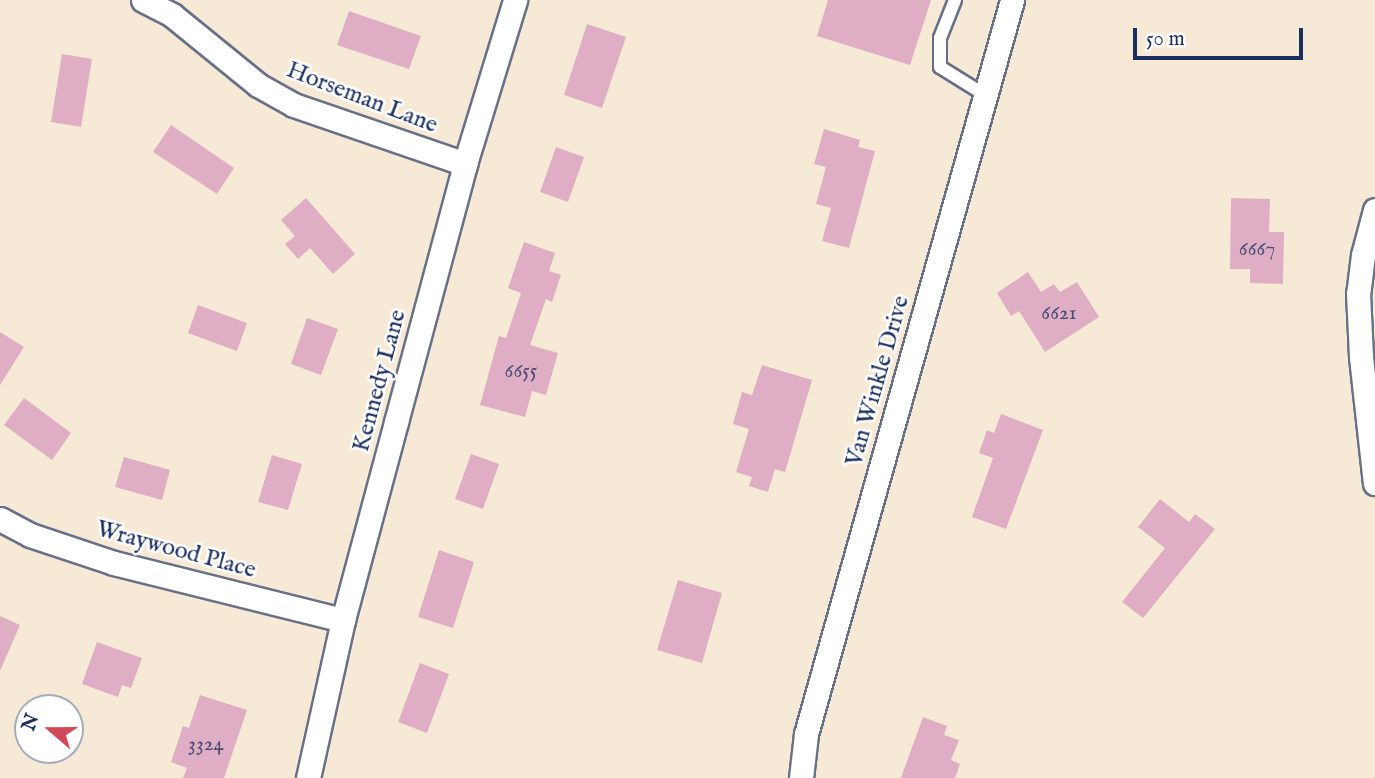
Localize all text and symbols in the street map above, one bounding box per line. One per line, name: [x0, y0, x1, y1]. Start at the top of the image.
scale bar: [1137, 14, 1307, 58]
text: 50 m: [1146, 26, 1185, 53]
street label: Horseman Lane: [282, 56, 442, 140]
house number: 6667: [1239, 237, 1275, 263]
street label: Van Winkle Drive: [840, 292, 916, 470]
house number: 6621: [1041, 301, 1077, 327]
street label: Kennedy Lane: [347, 307, 413, 455]
house number: 6655: [505, 359, 537, 385]
street label: Wraywood Place: [93, 515, 259, 585]
north arrow: [14, 694, 84, 764]
text: N: [17, 711, 45, 734]
house number: 3324: [188, 732, 224, 758]

